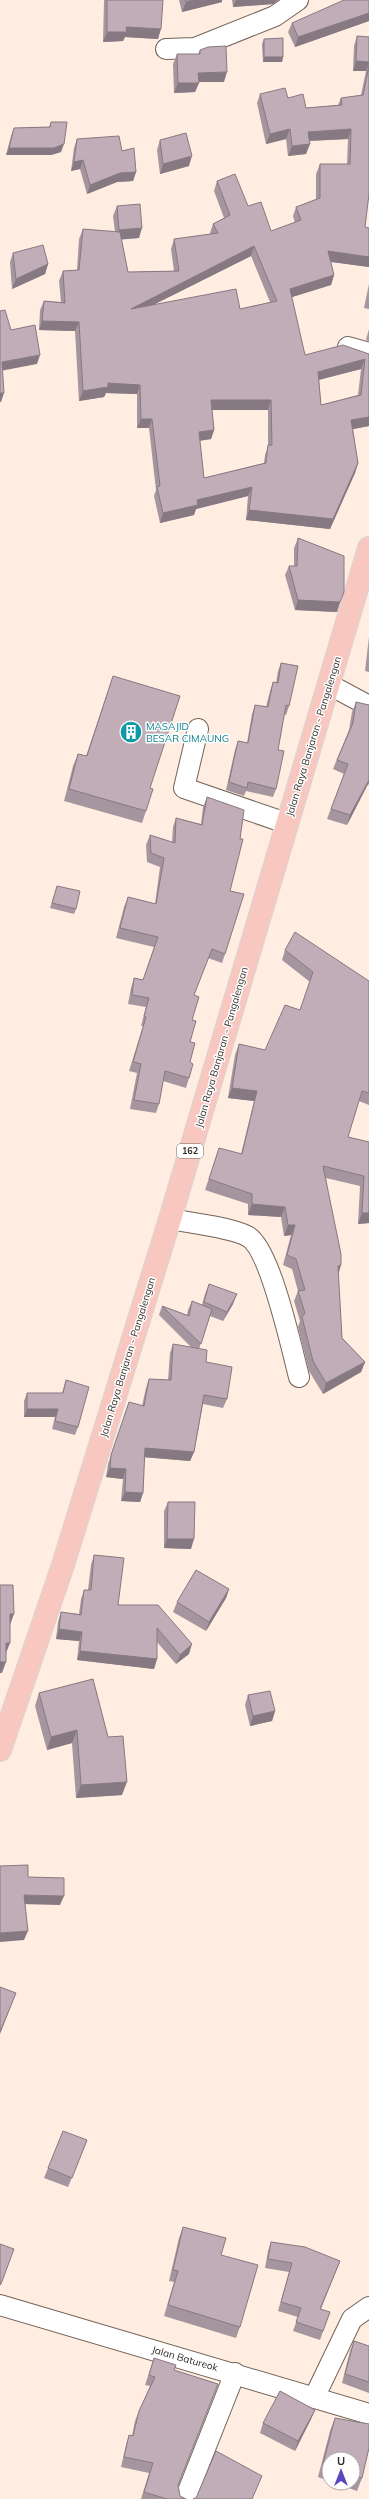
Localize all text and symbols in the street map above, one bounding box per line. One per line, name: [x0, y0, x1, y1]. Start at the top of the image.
street label: Jalan Raya Banjaran - Pangalengan: [283, 654, 344, 818]
building icon: MASAJID BESAR CIMAUNG: [118, 719, 144, 745]
place label: MASAJID BESAR CIMAUNG: [146, 720, 229, 745]
street label: Jalan Raya Banjaran - Pangalengan: [192, 965, 251, 1129]
road number: 162: [177, 1144, 203, 1158]
street label: Jalan Raya Banjaran - Pangalengan: [97, 1275, 158, 1439]
street label: Jalan Batureok: [150, 2343, 220, 2374]
north arrow: [321, 2451, 361, 2491]
text: U: [337, 2454, 345, 2468]

